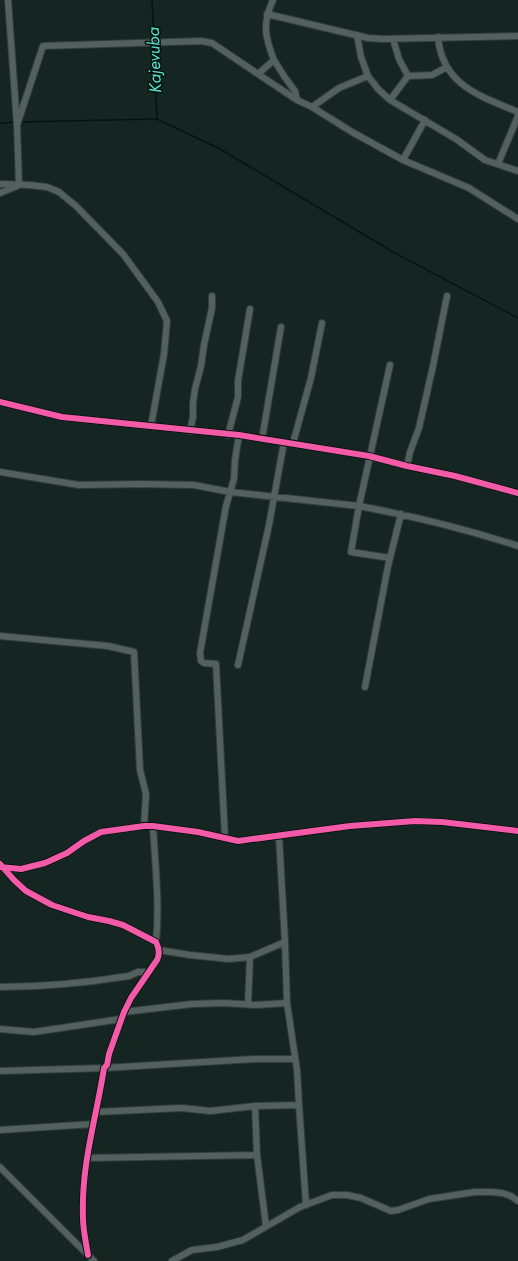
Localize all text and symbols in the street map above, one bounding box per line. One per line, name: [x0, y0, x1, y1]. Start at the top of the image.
water label: Kajevuba: [141, 26, 167, 93]

